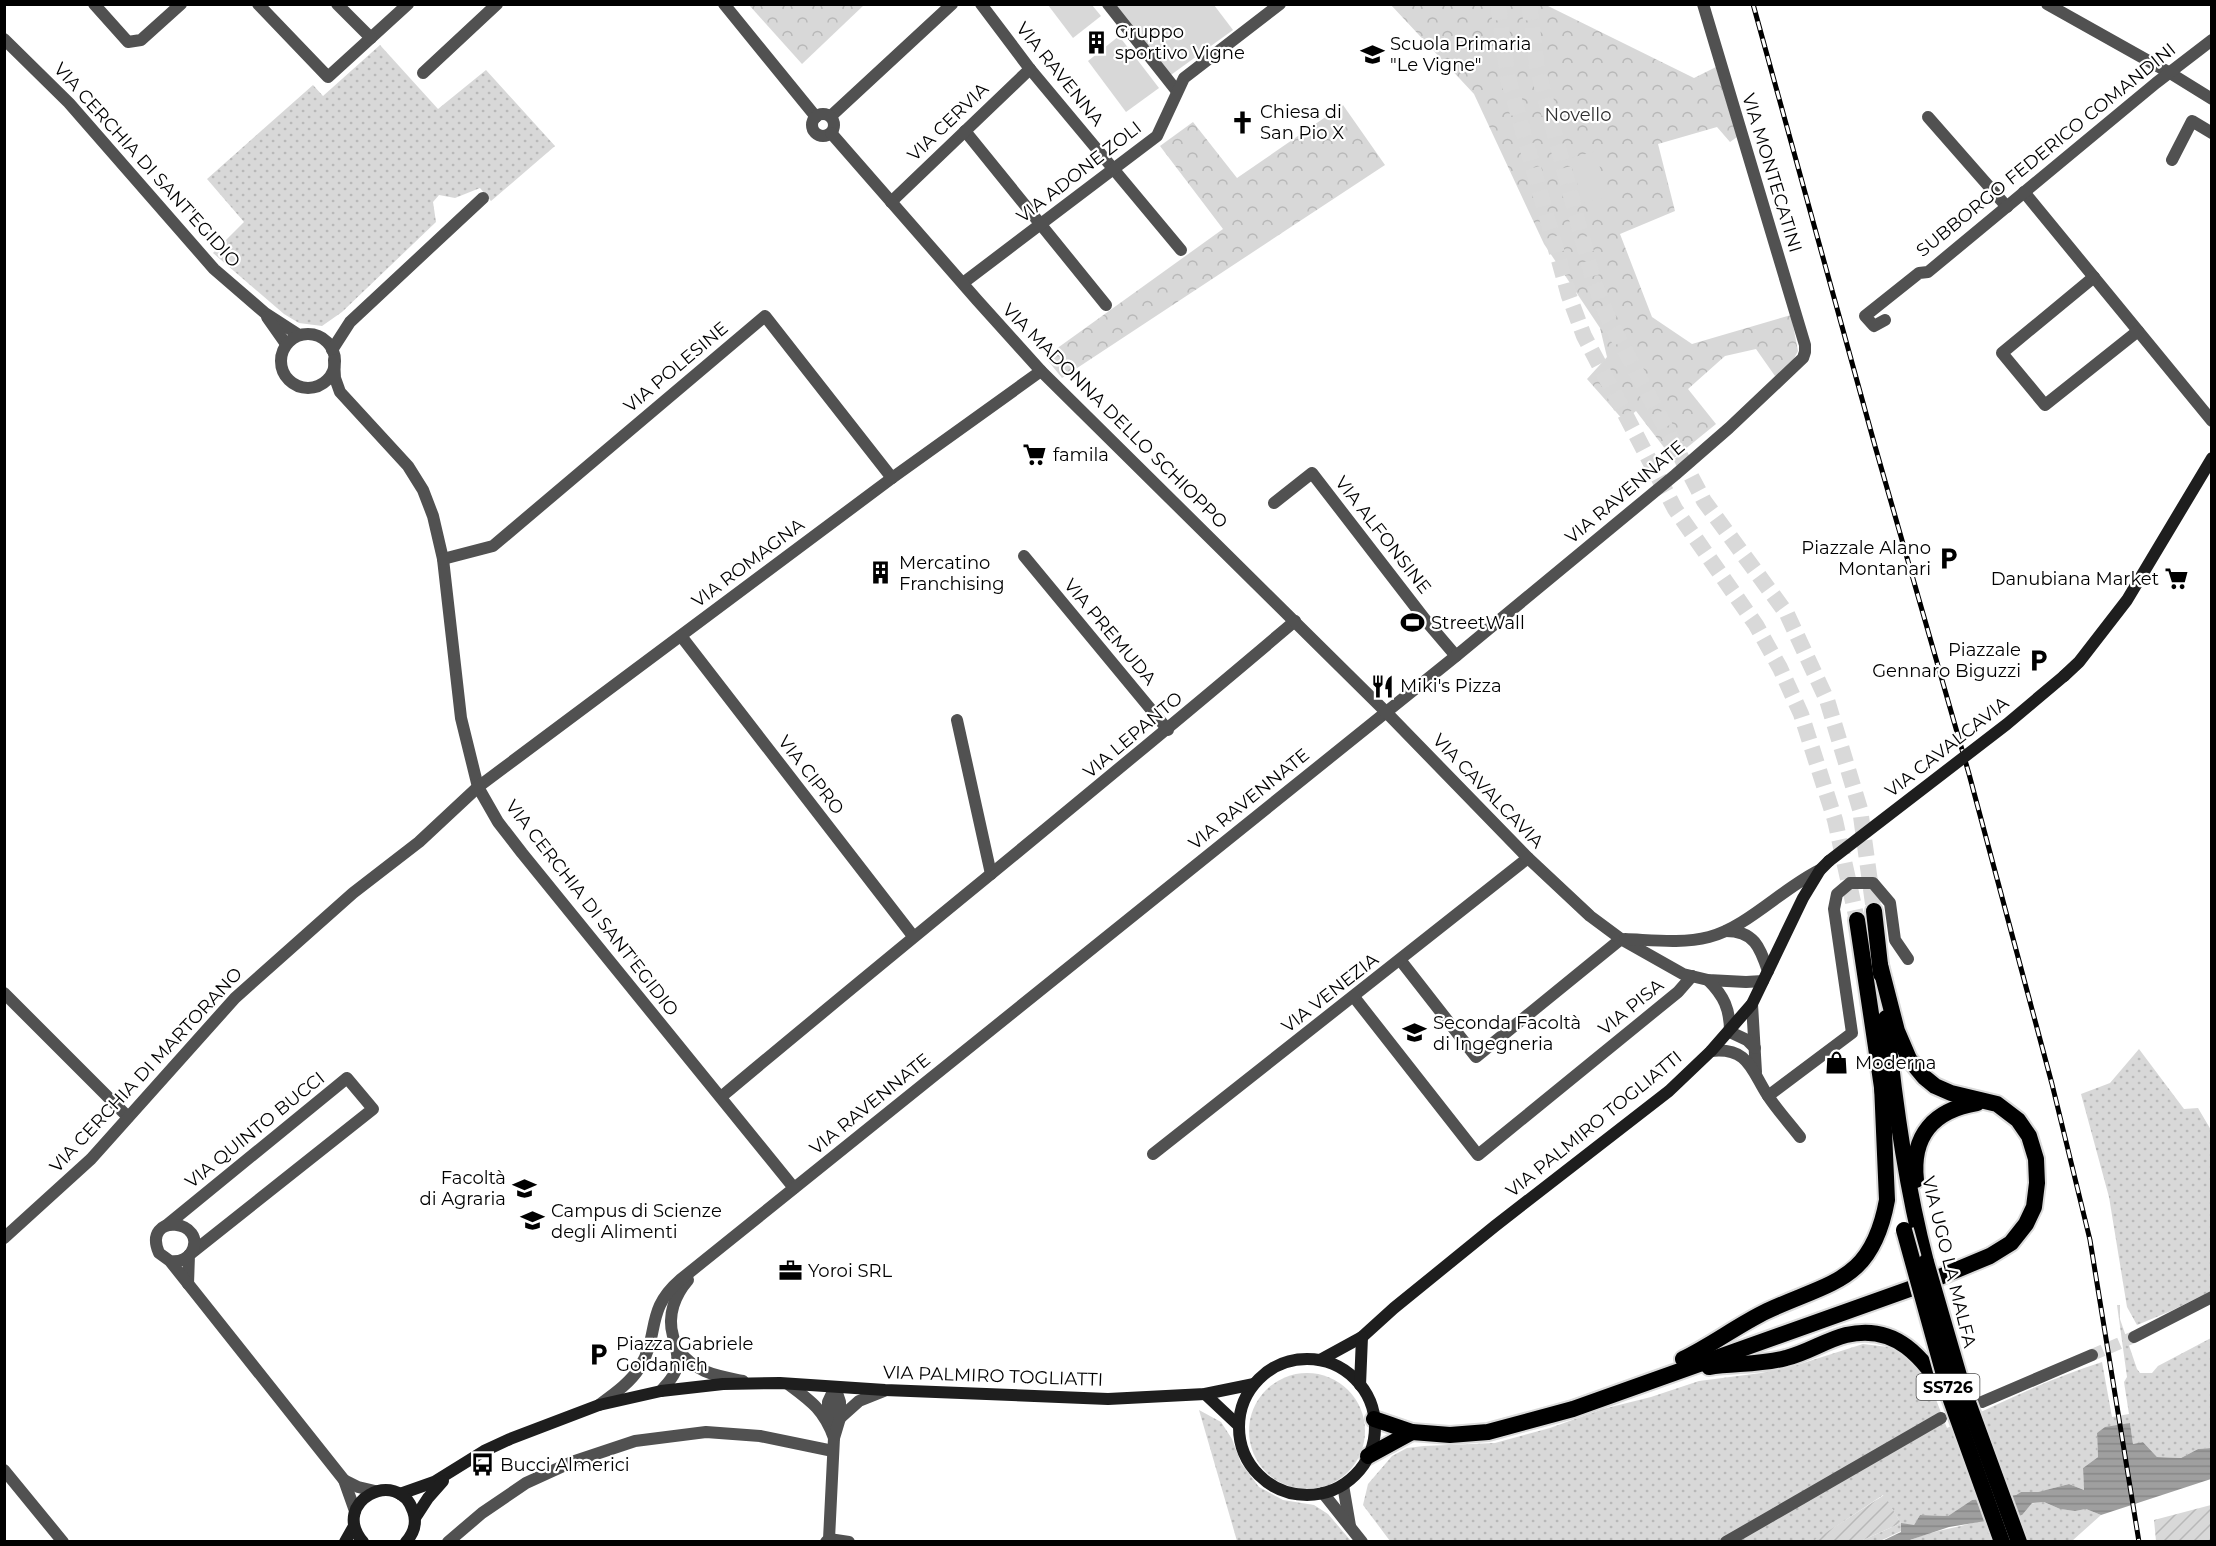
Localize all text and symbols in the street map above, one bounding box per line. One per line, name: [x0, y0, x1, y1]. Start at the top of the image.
street label: VIA RAVENNA: [1011, 18, 1109, 130]
place label: Gruppo sportivo Vigne: [1115, 21, 1245, 64]
building icon: Gruppo sportivo Vigne: [1084, 29, 1110, 55]
place label: Scuola Primaria "Le Vigne": [1390, 33, 1531, 76]
street label: SUBBORGO FEDERICO COMANDINI: [1912, 38, 2180, 262]
school or university icon: Scuola Primaria "Le Vigne": [1359, 41, 1385, 67]
street label: VIA CERCHIA DI SANT'EGIDIO: [49, 58, 245, 272]
street label: VIA CERVIA: [903, 78, 993, 166]
street label: VIA MONTECATINI: [1737, 91, 1807, 255]
place label: Chiesa di San Pio X: [1260, 101, 1344, 144]
park label: Novello: [1545, 104, 1611, 126]
church icon: Chiesa di San Pio X: [1229, 109, 1255, 135]
street label: VIA ADONE ZOLI: [1012, 116, 1146, 228]
street label: VIA MADONNA DELLO SCHIOPPO: [998, 299, 1232, 533]
street label: VIA POLESINE: [619, 317, 733, 417]
street label: VIA RAVENNATE: [1561, 436, 1689, 548]
supermarket icon: famila: [1022, 442, 1048, 468]
place label: famila: [1053, 444, 1109, 466]
street label: VIA ALFONSINE: [1330, 472, 1436, 598]
street label: VIA ROMAGNA: [688, 514, 809, 612]
place label: Piazzale Alano Montanari: [1801, 537, 1931, 580]
parking icon: Piazzale Alano Montanari: [1936, 545, 1962, 571]
place label: Mercatino Franchising: [899, 552, 1005, 595]
building icon: Mercatino Franchising: [868, 560, 894, 586]
supermarket icon: Danubiana Market: [2164, 566, 2190, 592]
place label: Danubiana Market: [1991, 568, 2159, 590]
street label: VIA PREMUDA: [1059, 574, 1161, 690]
sports icon: StreetWall: [1400, 610, 1426, 636]
place label: StreetWall: [1431, 612, 1525, 634]
place label: Piazzale Gennaro Biguzzi: [1872, 639, 2021, 682]
parking icon: Piazzale Gennaro Biguzzi: [2026, 647, 2052, 673]
restaurant icon: Miki's Pizza: [1369, 673, 1395, 699]
place label: Miki's Pizza: [1400, 675, 1502, 697]
street label: VIA LEPANTO: [1079, 687, 1187, 783]
street label: VIA CAVALCAVIA: [1881, 692, 2013, 802]
street label: VIA CAVALCAVIA: [1428, 729, 1548, 853]
street label: VIA CIPRO: [773, 731, 849, 819]
street label: VIA RAVENNATE: [1184, 744, 1314, 854]
street label: VIA CERCHIA DI SANT'EGIDIO: [501, 796, 683, 1020]
street label: VIA VENEZIA: [1277, 948, 1383, 1038]
street label: VIA CERCHIA DI MARTORANO: [45, 963, 247, 1177]
street label: VIA PISA: [1594, 974, 1668, 1040]
place label: Seconda Facoltà di Ingegneria: [1433, 1012, 1581, 1055]
school or university icon: Seconda Facoltà di Ingegneria: [1402, 1020, 1428, 1046]
street label: VIA PALMIRO TOGLIATTI: [1502, 1046, 1686, 1202]
street label: VIA RAVENNATE: [805, 1049, 935, 1159]
shop icon: Moderna: [1824, 1050, 1850, 1076]
place label: Moderna: [1855, 1052, 1936, 1074]
street label: VIA QUINTO BUCCI: [181, 1067, 329, 1193]
place label: Facoltà di Agraria: [419, 1167, 506, 1210]
street label: VIA UGO LA MALFA: [1917, 1174, 1981, 1350]
school or university icon: Facoltà di Agraria: [511, 1175, 537, 1201]
place label: Campus di Scienze degli Alimenti: [551, 1200, 722, 1243]
school or university icon: Campus di Scienze degli Alimenti: [520, 1208, 546, 1234]
office icon: Yoroi SRL: [777, 1258, 803, 1284]
place label: Yoroi SRL: [808, 1260, 893, 1282]
place label: Piazza Gabriele Goidanich: [616, 1333, 753, 1376]
parking icon: Piazza Gabriele Goidanich: [585, 1341, 611, 1367]
street label: VIA PALMIRO TOGLIATTI: [883, 1361, 1103, 1391]
road number: SS726: [1916, 1374, 1980, 1400]
bus stop icon: Bucci Almerici: [469, 1452, 495, 1478]
place label: Bucci Almerici: [500, 1454, 630, 1476]

